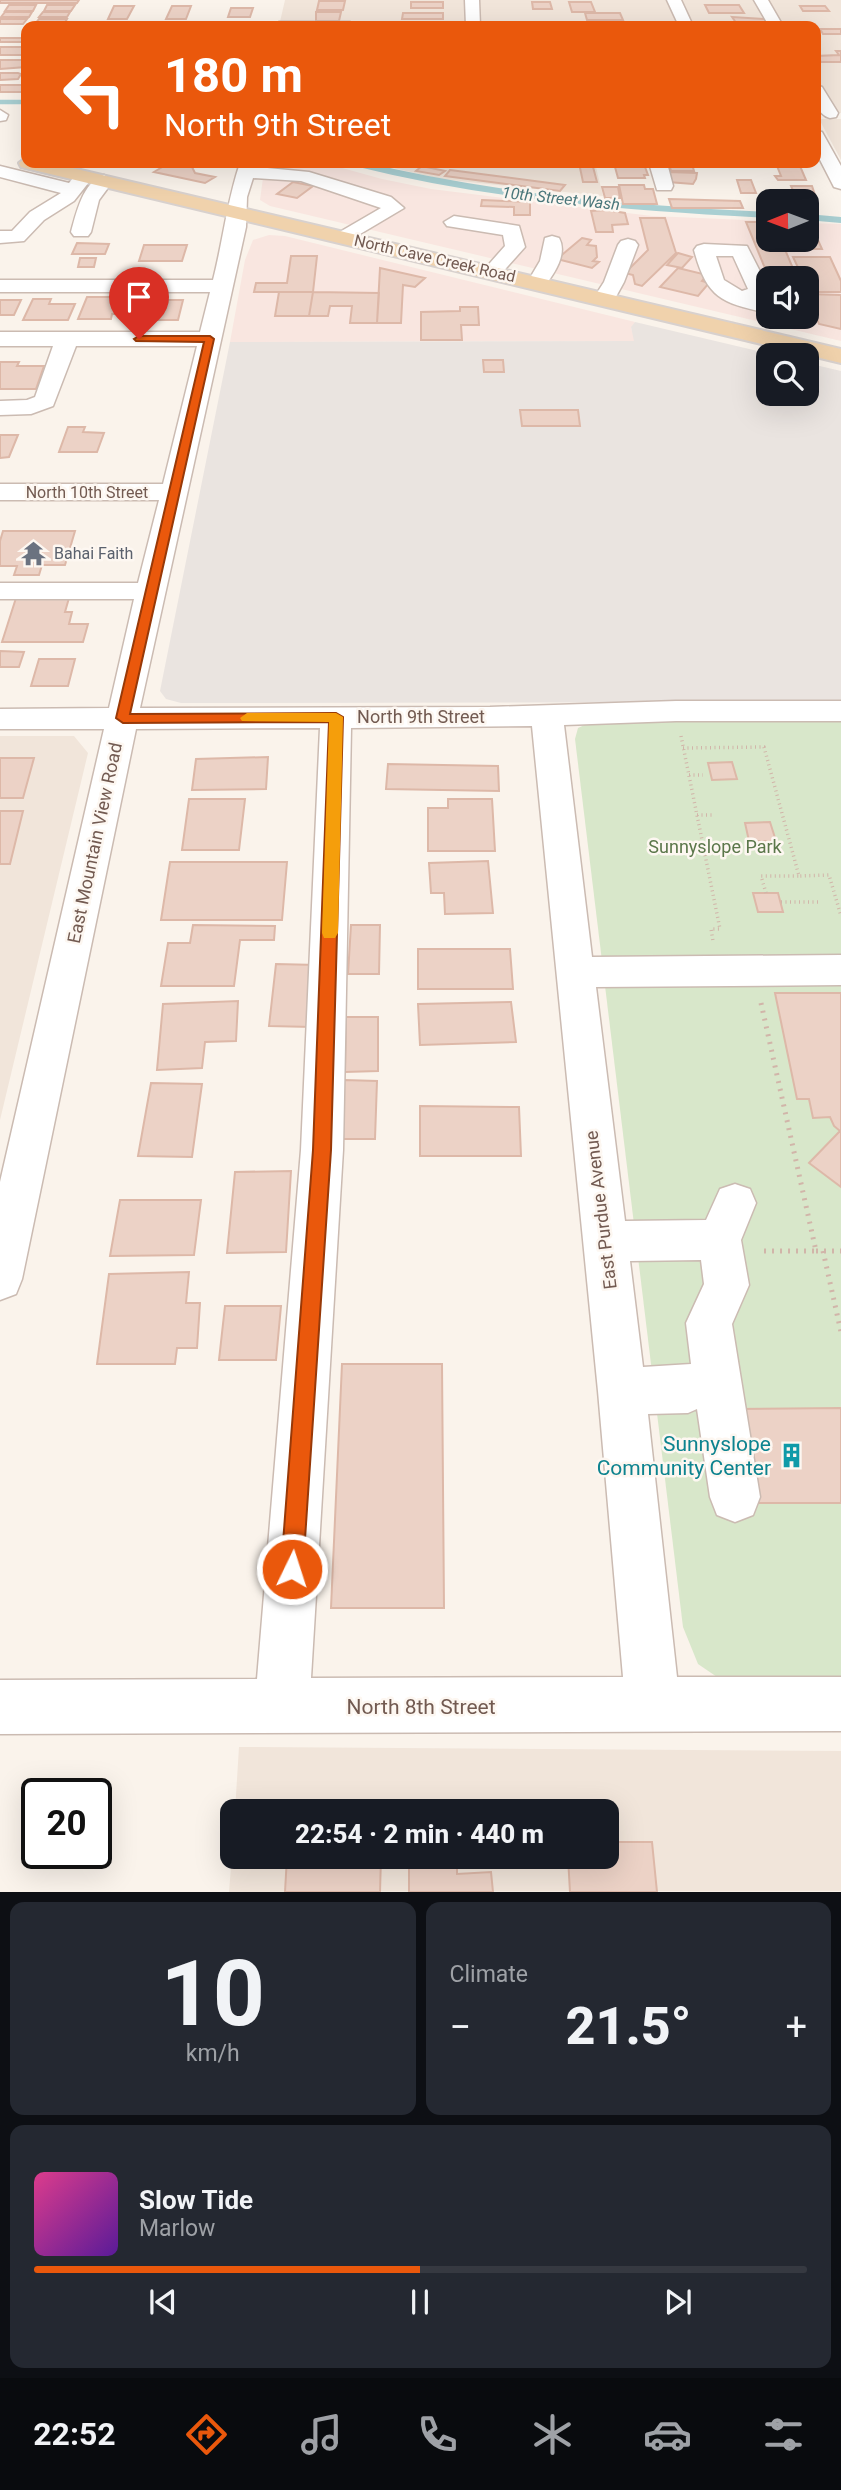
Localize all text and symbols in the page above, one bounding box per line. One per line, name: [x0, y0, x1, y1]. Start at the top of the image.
text: 180 m: [164, 47, 303, 104]
icon: left: [49, 49, 140, 140]
text: North 9th Street: [164, 106, 391, 144]
water label: 10th Street Wash: [501, 183, 621, 214]
north arrow: [756, 189, 819, 252]
map controls: [756, 189, 819, 406]
street label: North Cave Creek Road: [352, 231, 517, 286]
button: sound: [756, 266, 819, 329]
pin: [109, 267, 169, 339]
icon: arrive: [120, 278, 158, 316]
button: search: [756, 343, 819, 406]
street label: North 10th Street: [26, 483, 148, 502]
temple icon: Bahai Faith: [20, 539, 48, 567]
place label: Bahai Faith: [54, 544, 133, 563]
street label: North 9th Street: [357, 706, 485, 727]
street label: East Mountain View Road: [63, 741, 126, 945]
park label: Sunnyslope Park: [648, 836, 783, 857]
street label: East Purdue Avenue: [580, 1129, 621, 1291]
place label: Sunnyslope Community Center: [597, 1432, 771, 1480]
building icon: Sunnyslope Community Center: [777, 1442, 805, 1470]
position arrow: [255, 1532, 329, 1606]
street label: North 8th Street: [346, 1695, 496, 1719]
speed limit sign: 20: [21, 1778, 112, 1869]
text: 22:54 · 2 min · 440 m: [295, 1819, 544, 1849]
text: 10: [161, 1941, 265, 2047]
text: Climate: [450, 1961, 528, 1988]
text: 21.5°: [565, 1996, 691, 2057]
text: −: [450, 2005, 471, 2049]
text: +: [785, 2005, 807, 2049]
text: km/h: [186, 2040, 240, 2067]
text: Slow Tide: [139, 2185, 253, 2215]
text: Marlow: [139, 2215, 215, 2242]
icon: previous: [144, 2283, 182, 2321]
icon: pause: [401, 2283, 439, 2321]
icon: next: [659, 2283, 697, 2321]
icon: directions: [182, 2410, 231, 2459]
icon: music: [297, 2410, 346, 2459]
icon: phone: [413, 2410, 462, 2459]
icon: climate: [528, 2410, 577, 2459]
icon: car: [643, 2410, 692, 2459]
icon: filters: [759, 2410, 808, 2459]
text: 22:52: [33, 2415, 116, 2453]

